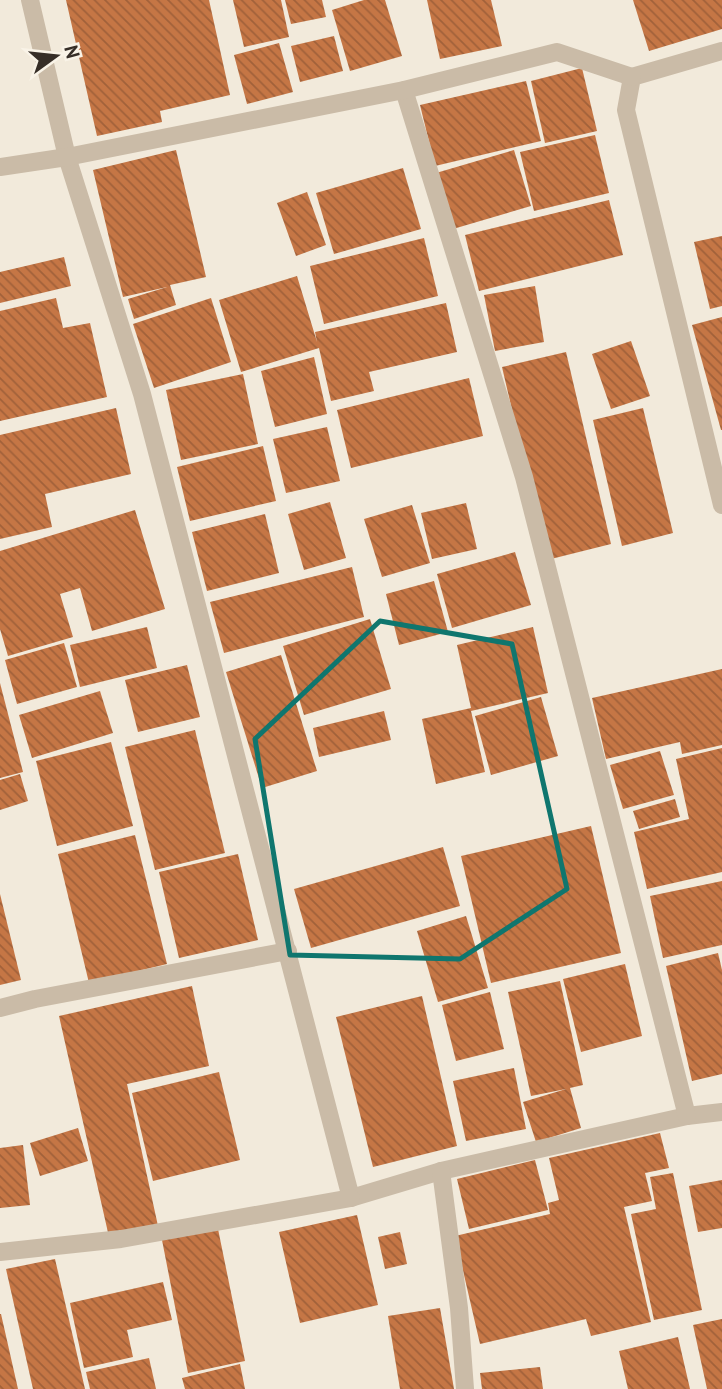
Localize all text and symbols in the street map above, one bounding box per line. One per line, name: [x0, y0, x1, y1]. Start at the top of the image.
north arrow: [21, 21, 91, 91]
text: N: [59, 42, 86, 61]

